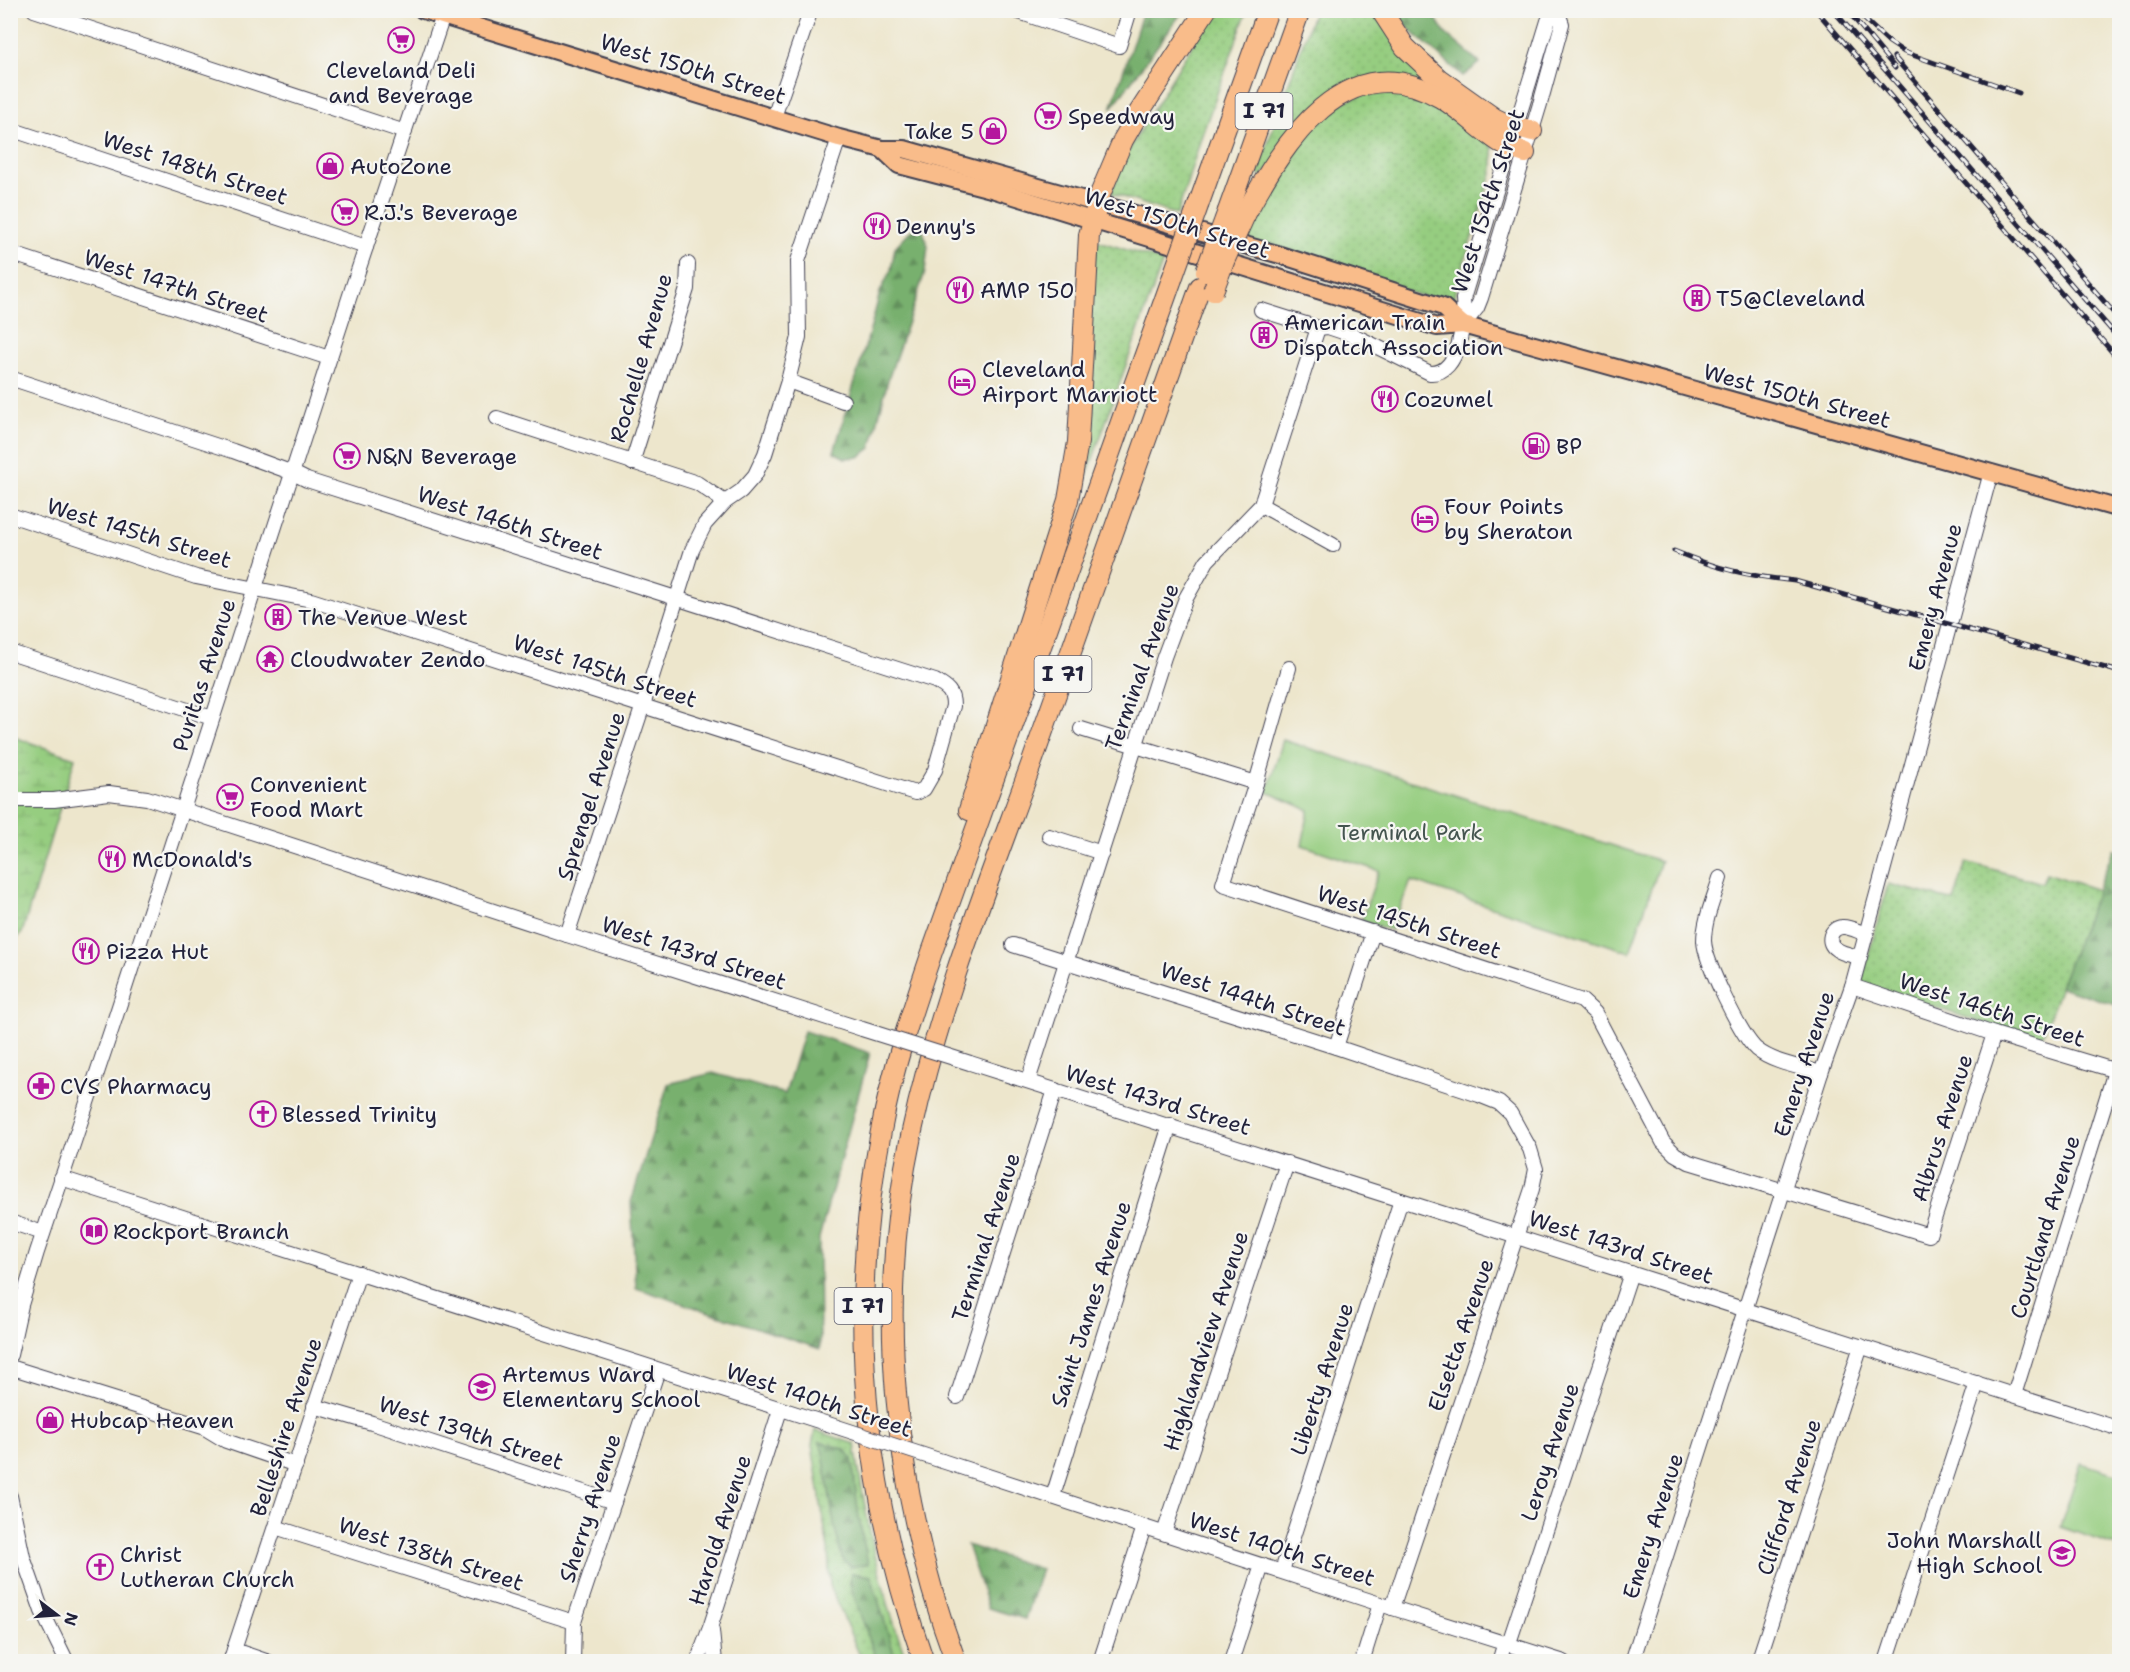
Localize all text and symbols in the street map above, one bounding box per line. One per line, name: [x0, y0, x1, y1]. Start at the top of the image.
supermarket icon: Cleveland Deli and Beverage: [386, 25, 416, 55]
street label: West 150th Street: [597, 27, 789, 111]
place label: Cleveland Deli and Beverage: [326, 56, 476, 110]
road number: I 71: [1236, 93, 1292, 129]
supermarket icon: Speedway: [1033, 101, 1063, 131]
place label: Speedway: [1068, 102, 1175, 131]
street label: West 154th Street: [1445, 105, 1531, 297]
shop icon: Take 5: [978, 116, 1008, 146]
place label: Take 5: [904, 117, 974, 146]
street label: West 148th Street: [99, 124, 291, 212]
shop icon: AutoZone: [315, 151, 345, 181]
place label: AutoZone: [350, 152, 452, 181]
street label: West 150th Street: [1081, 181, 1273, 265]
supermarket icon: R.J.'s Beverage: [330, 197, 360, 227]
place label: R.J.'s Beverage: [364, 198, 518, 227]
restaurant icon: Denny's: [862, 211, 892, 241]
place label: Denny's: [896, 212, 976, 241]
street label: West 147th Street: [80, 242, 272, 330]
street label: Rochelle Avenue: [603, 270, 679, 446]
restaurant icon: AMP 150: [945, 275, 975, 305]
place label: AMP 150: [980, 276, 1075, 305]
building icon: T5@Cleveland: [1682, 283, 1712, 313]
place label: T5@Cleveland: [1716, 284, 1865, 313]
place label: American Train Dispatch Association: [1284, 308, 1503, 362]
building icon: American Train Dispatch Association: [1249, 320, 1279, 350]
place label: Cleveland Airport Marriott: [982, 355, 1158, 409]
street label: West 150th Street: [1700, 357, 1894, 435]
hotel icon: Cleveland Airport Marriott: [947, 367, 977, 397]
restaurant icon: Cozumel: [1370, 384, 1400, 414]
place label: Cozumel: [1404, 385, 1493, 414]
fuel station icon: BP: [1521, 431, 1551, 461]
place label: BP: [1556, 432, 1582, 461]
supermarket icon: N&N Beverage: [332, 441, 362, 471]
place label: N&N Beverage: [366, 442, 517, 471]
street label: West 146th Street: [414, 479, 606, 567]
street label: West 145th Street: [43, 491, 235, 575]
place label: Four Points by Sheraton: [1444, 492, 1573, 546]
hotel icon: Four Points by Sheraton: [1410, 504, 1440, 534]
street label: Emery Avenue: [1901, 520, 1969, 674]
street label: Terminal Avenue: [1098, 579, 1186, 755]
street label: Puritas Avenue: [166, 595, 242, 755]
building icon: The Venue West: [263, 602, 293, 632]
place label: The Venue West: [298, 603, 468, 632]
street label: West 145th Street: [509, 628, 701, 714]
temple icon: Cloudwater Zendo: [255, 644, 285, 674]
place label: Cloudwater Zendo: [290, 645, 486, 674]
road number: I 71: [1034, 656, 1092, 692]
street label: Sprengel Avenue: [550, 708, 632, 884]
place label: Convenient Food Mart: [250, 770, 367, 824]
supermarket icon: Convenient Food Mart: [215, 782, 245, 812]
park label: Terminal Park: [1337, 818, 1483, 847]
restaurant icon: McDonald's: [97, 844, 127, 874]
place label: McDonald's: [132, 845, 253, 874]
street label: West 145th Street: [1313, 879, 1505, 965]
street label: West 143rd Street: [598, 909, 790, 997]
restaurant icon: Pizza Hut: [71, 936, 101, 966]
place label: Pizza Hut: [106, 937, 209, 966]
street label: West 144th Street: [1157, 955, 1349, 1043]
street label: West 146th Street: [1896, 966, 2088, 1054]
street label: Emery Avenue: [1767, 987, 1841, 1141]
street label: Albrus Avenue: [1904, 1050, 1980, 1206]
street label: West 143rd Street: [1062, 1058, 1254, 1142]
pharmacy icon: CVS Pharmacy: [26, 1071, 56, 1101]
place label: CVS Pharmacy: [60, 1072, 212, 1101]
church icon: Blessed Trinity: [248, 1099, 278, 1129]
place label: Blessed Trinity: [282, 1100, 437, 1129]
street label: Courtland Avenue: [2003, 1132, 2087, 1322]
street label: Terminal Avenue: [945, 1149, 1027, 1325]
street label: Saint James Avenue: [1044, 1197, 1138, 1411]
street label: West 143rd Street: [1525, 1203, 1717, 1291]
library icon: Rockport Branch: [79, 1216, 109, 1246]
place label: Rockport Branch: [113, 1217, 290, 1246]
street label: Highlandview Avenue: [1157, 1227, 1255, 1455]
street label: Elsetta Avenue: [1421, 1255, 1501, 1415]
road number: I 71: [834, 1288, 892, 1324]
street label: Liberty Avenue: [1284, 1299, 1360, 1459]
street label: Belleshire Avenue: [243, 1334, 329, 1520]
street label: West 140th Street: [722, 1356, 916, 1444]
place label: Artemus Ward Elementary School: [502, 1360, 700, 1414]
school or university icon: Artemus Ward Elementary School: [467, 1372, 497, 1402]
street label: Leroy Avenue: [1514, 1379, 1586, 1525]
street label: West 139th Street: [375, 1389, 567, 1477]
shop icon: Hubcap Heaven: [35, 1405, 65, 1435]
place label: Hubcap Heaven: [70, 1406, 234, 1435]
street label: Clifford Avenue: [1750, 1415, 1828, 1579]
street label: Sherry Avenue: [552, 1430, 628, 1586]
street label: Emery Avenue: [1616, 1449, 1690, 1603]
street label: Harold Avenue: [682, 1451, 758, 1609]
street label: West 140th Street: [1185, 1505, 1379, 1593]
street label: West 138th Street: [335, 1510, 527, 1598]
place label: John Marshall High School: [1887, 1526, 2042, 1580]
school or university icon: John Marshall High School: [2047, 1538, 2077, 1568]
place label: Christ Lutheran Church: [120, 1540, 295, 1594]
church icon: Christ Lutheran Church: [85, 1552, 115, 1582]
north arrow: [27, 1585, 87, 1645]
text: N: [59, 1610, 83, 1628]

